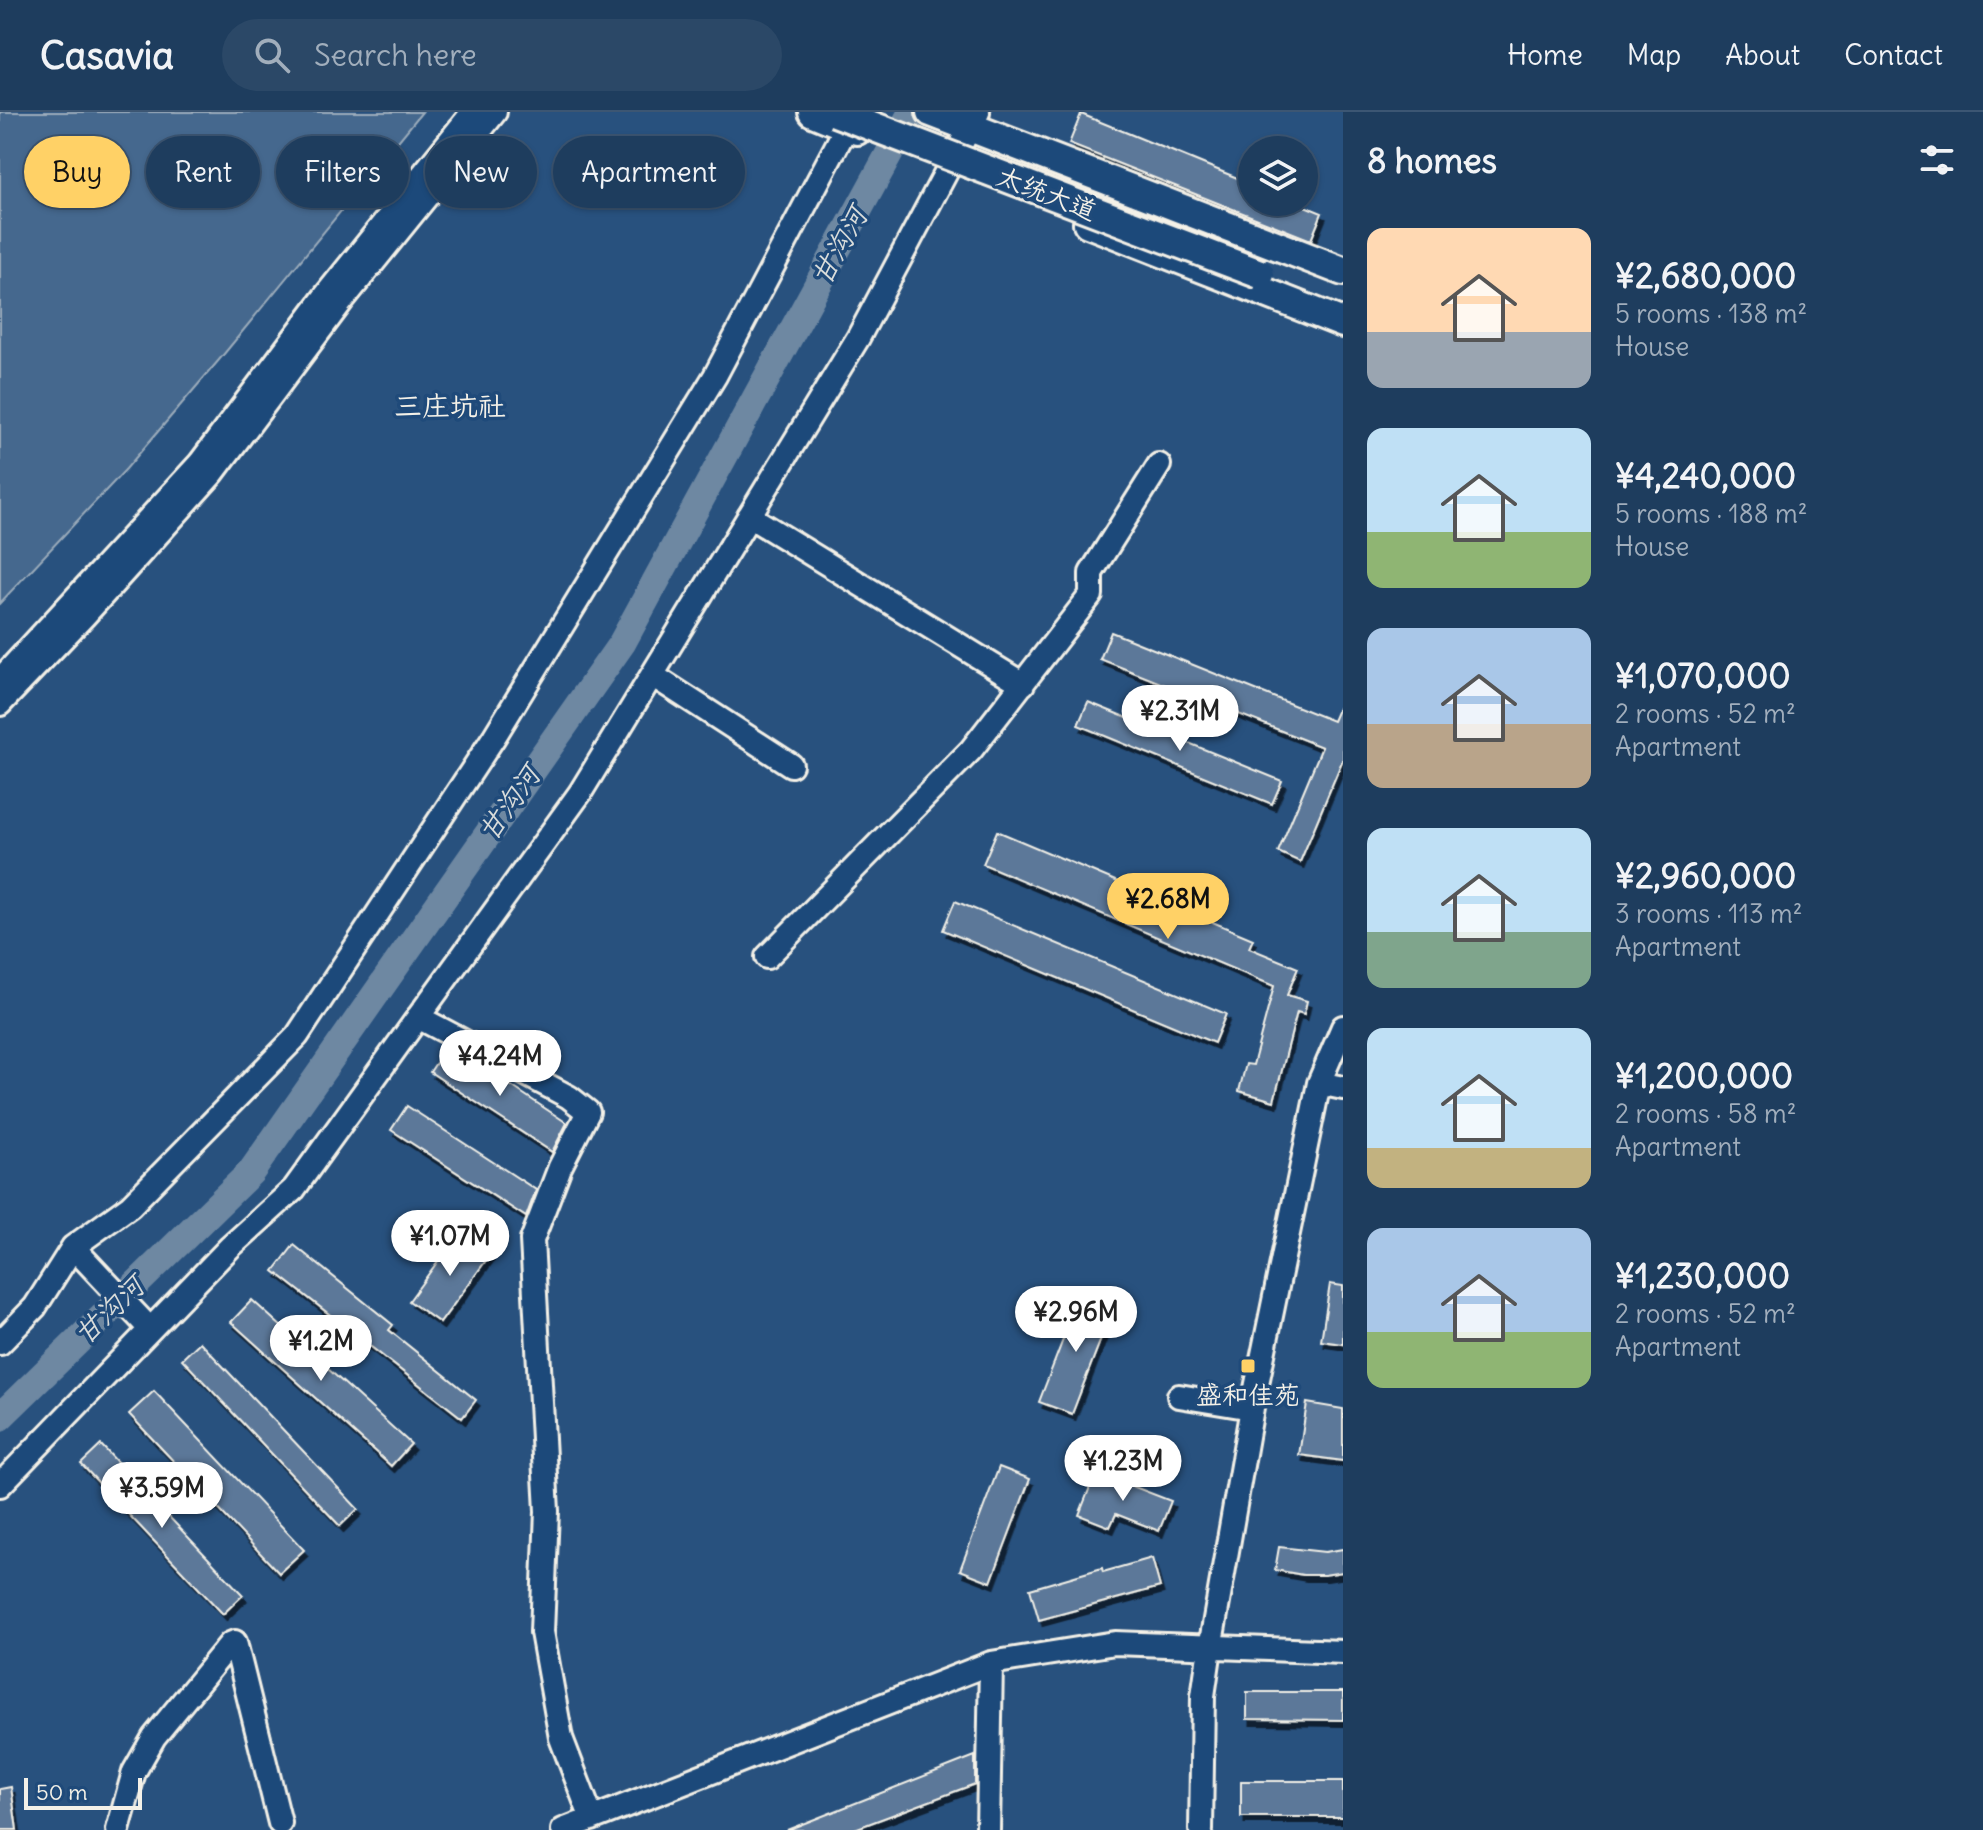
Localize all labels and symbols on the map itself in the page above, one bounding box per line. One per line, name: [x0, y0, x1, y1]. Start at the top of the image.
street label: 太统大道: [993, 159, 1101, 227]
water label: 甘沟河: [803, 197, 877, 291]
district label: 三庄坑社: [394, 388, 506, 424]
pin: ¥2.31M: [1115, 685, 1245, 753]
water label: 甘沟河: [470, 755, 550, 848]
pin: ¥2.68M: [1103, 873, 1233, 941]
pin: ¥4.24M: [435, 1030, 565, 1098]
pin: ¥1.07M: [385, 1210, 515, 1278]
water label: 甘沟河: [66, 1265, 155, 1352]
pin: ¥2.96M: [1011, 1286, 1141, 1354]
pin: ¥1.2M: [265, 1315, 377, 1383]
marker: 盛和佳苑: [1239, 1357, 1257, 1375]
place label: 盛和佳苑: [1196, 1378, 1300, 1411]
pin: ¥1.23M: [1058, 1435, 1188, 1503]
pin: ¥3.59M: [97, 1462, 227, 1530]
scale bar: [24, 1774, 142, 1810]

